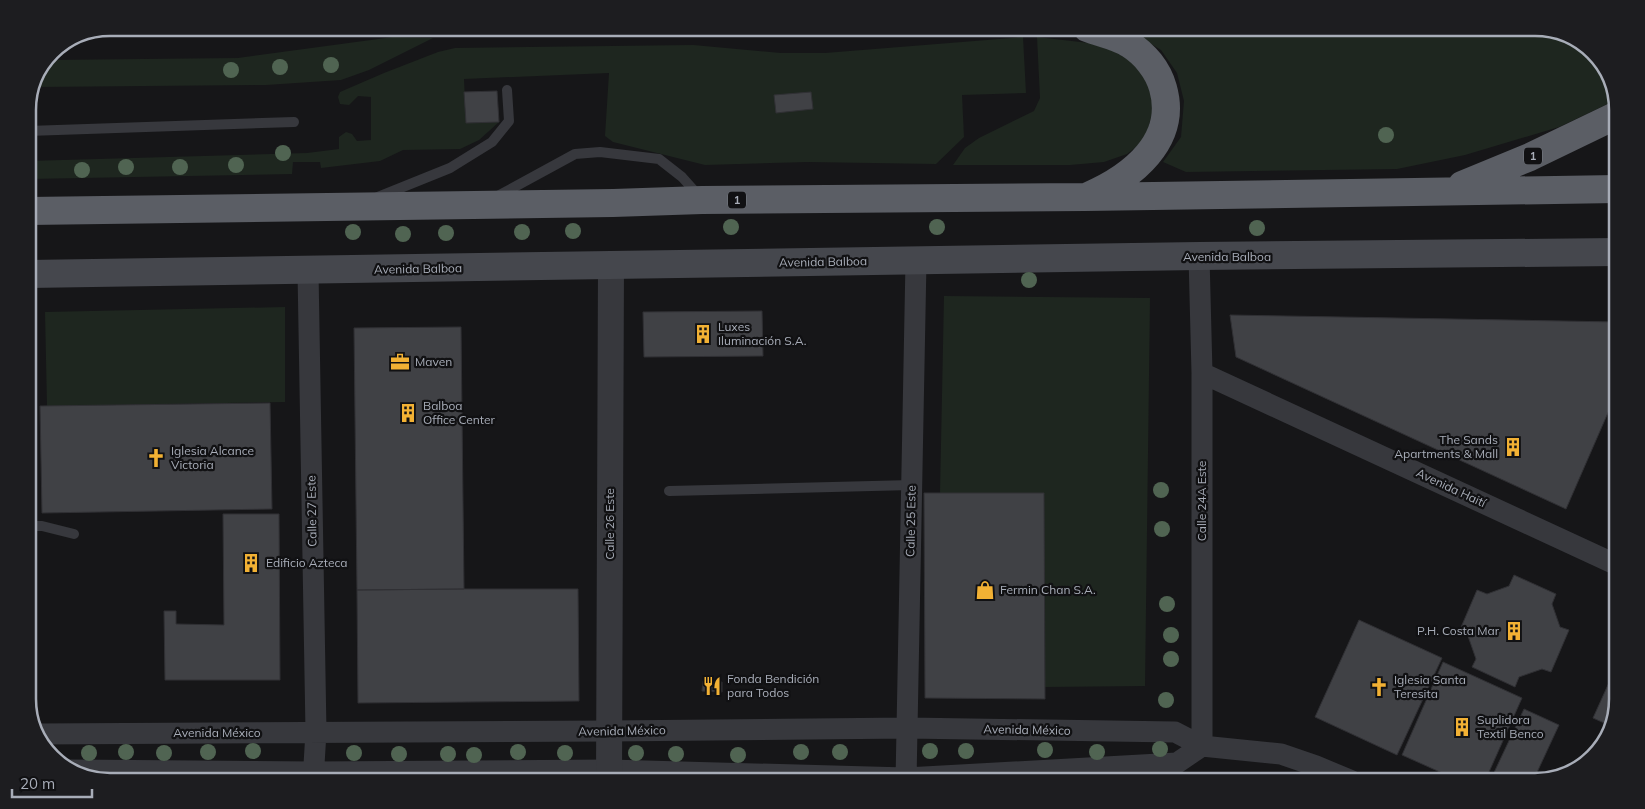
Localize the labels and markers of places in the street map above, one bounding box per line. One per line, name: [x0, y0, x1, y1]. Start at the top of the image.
place label: Luxes Iluminación S.A.: [718, 319, 806, 348]
building icon: Luxes Iluminación S.A.: [692, 323, 714, 345]
office icon: Maven: [389, 351, 411, 373]
place label: Maven: [415, 354, 452, 369]
place label: Balboa Office Center: [423, 398, 496, 427]
building icon: Balboa Office Center: [397, 402, 419, 424]
place label: The Sands Apartments & Mall: [1394, 432, 1498, 461]
building icon: The Sands Apartments & Mall: [1502, 436, 1524, 458]
place label: Iglesia Alcance Victoria: [171, 443, 254, 472]
church icon: Iglesia Alcance Victoria: [145, 447, 167, 469]
building icon: Edificio Azteca: [240, 552, 262, 574]
place label: Edificio Azteca: [266, 555, 348, 570]
shop icon: Fermin Chan S.A.: [974, 579, 996, 601]
place label: Fermin Chan S.A.: [1000, 582, 1096, 597]
building icon: P.H. Costa Mar: [1503, 620, 1525, 642]
place label: P.H. Costa Mar: [1417, 623, 1500, 638]
place label: Fonda Bendición para Todos: [727, 671, 819, 700]
place label: Iglesia Santa Teresita: [1394, 672, 1466, 701]
restaurant icon: Fonda Bendición para Todos: [701, 675, 723, 697]
church icon: Iglesia Santa Teresita: [1368, 676, 1390, 698]
place label: Suplidora Textil Benco: [1477, 712, 1544, 741]
building icon: Suplidora Textil Benco: [1451, 716, 1473, 738]

